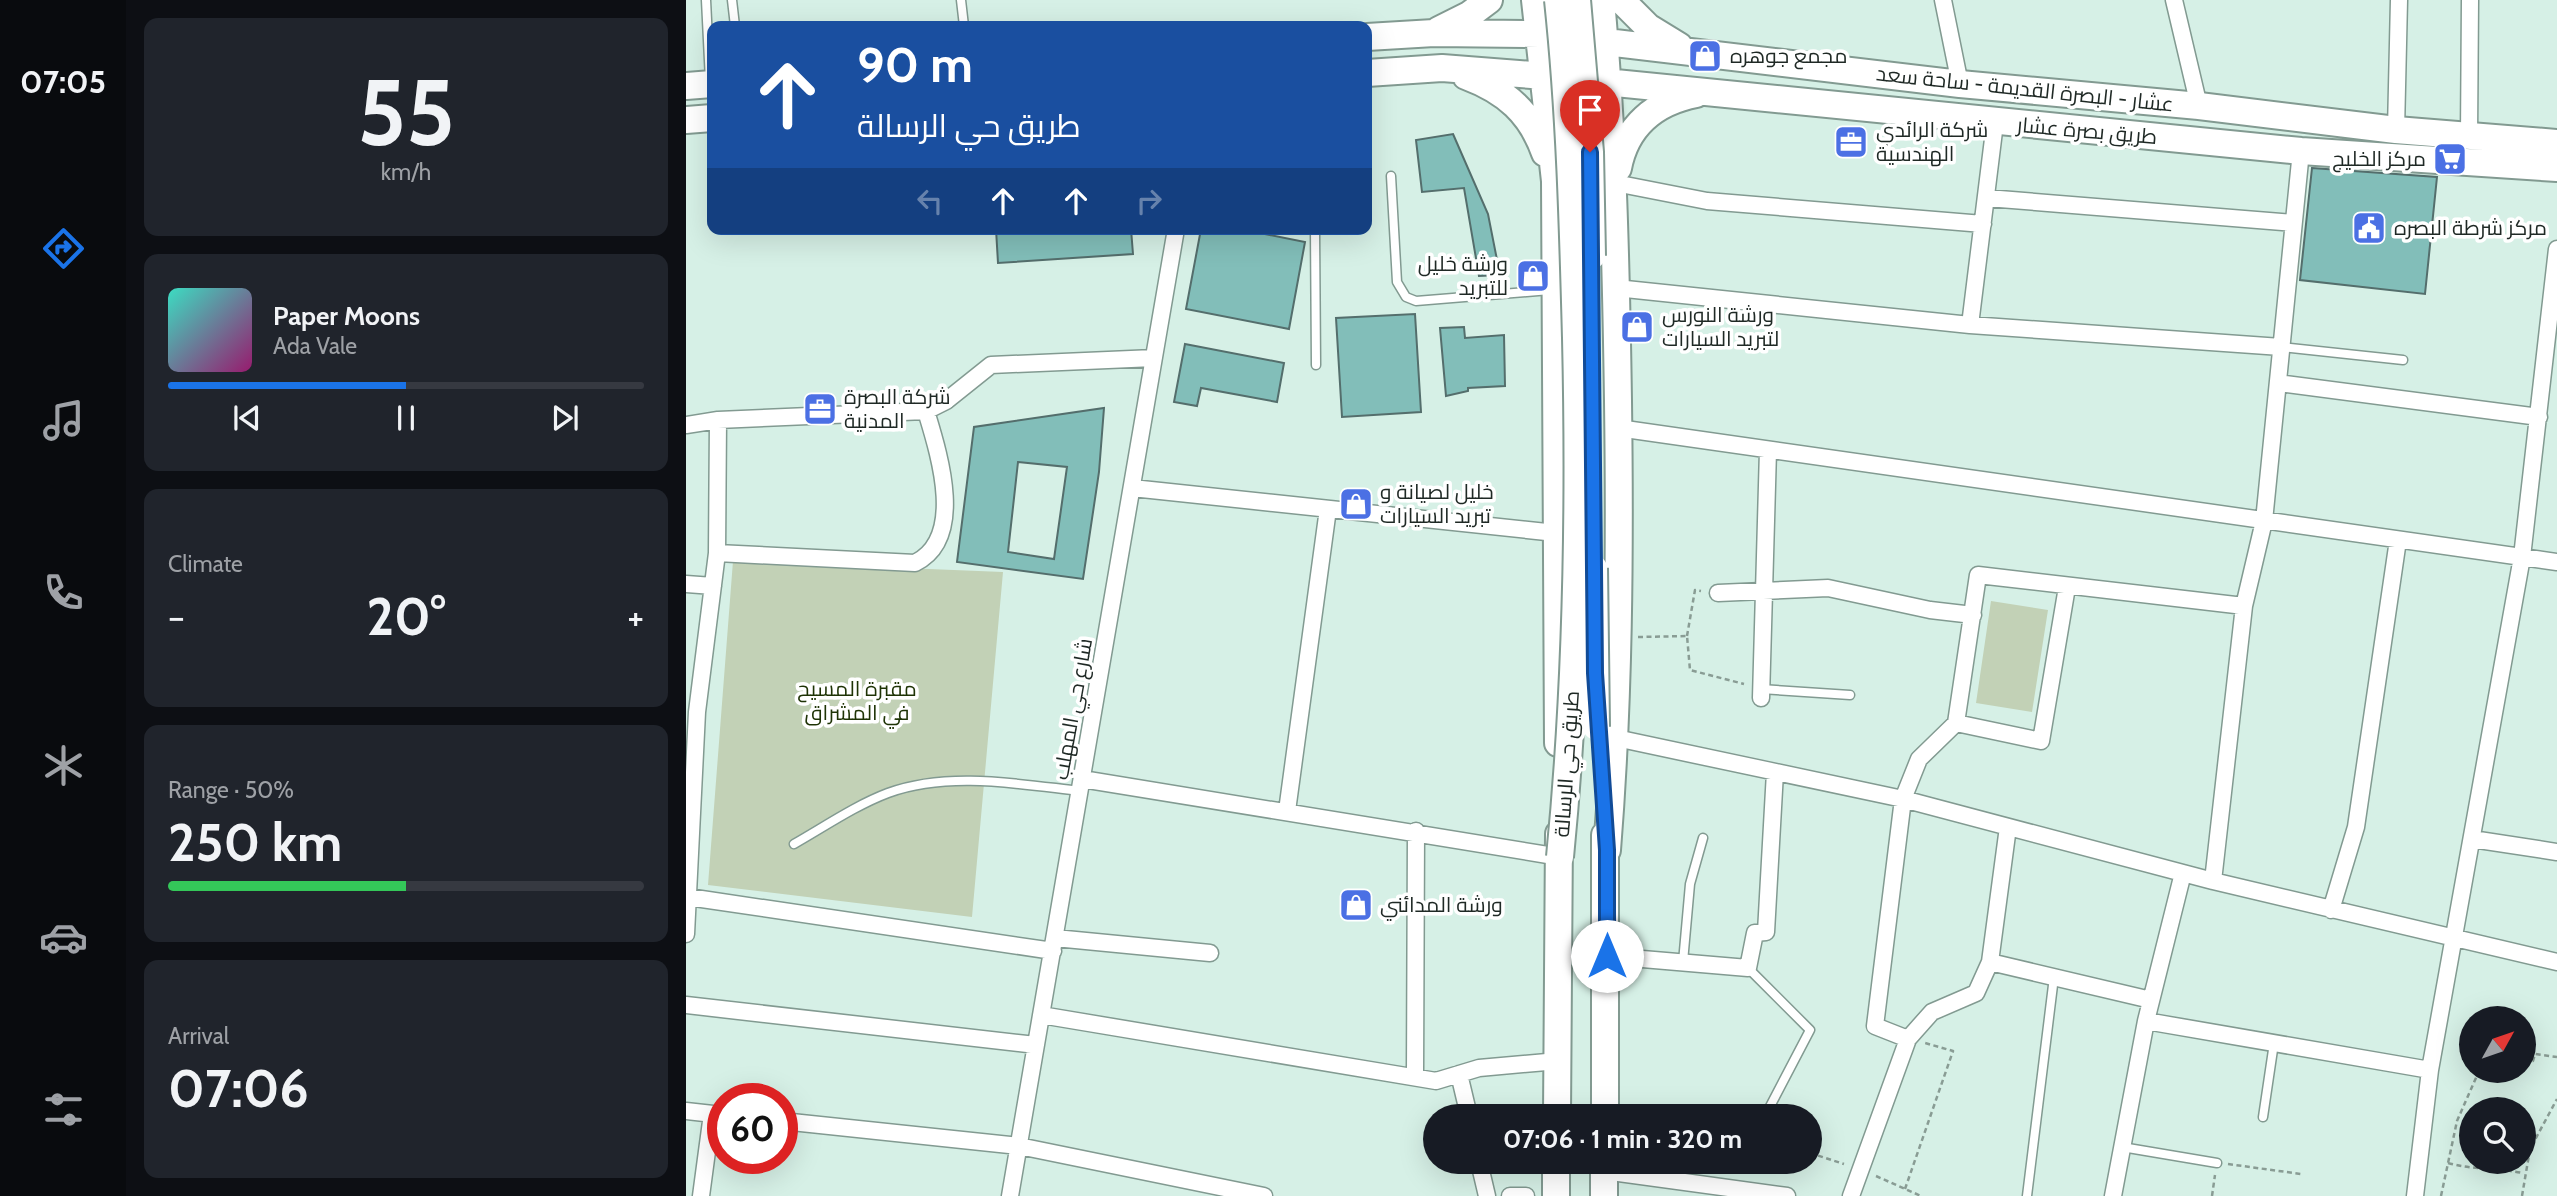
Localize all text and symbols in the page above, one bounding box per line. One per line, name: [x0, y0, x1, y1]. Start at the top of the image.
text: 90 m: [857, 35, 973, 94]
shop icon: مجمع جوهره: [1686, 37, 1724, 75]
place label: مجمع جوهره: [1730, 43, 1847, 70]
icon: ahead: [742, 49, 833, 140]
text: 55: [357, 57, 455, 168]
street label: عشار - البصرة القديمة - ساحة سعد: [1875, 60, 2175, 117]
text: 07:05: [20, 62, 106, 101]
pin: [1560, 80, 1620, 152]
icon: arrive: [1571, 91, 1609, 129]
text: طريق حي الرسالة: [857, 106, 1081, 145]
street label: طريق بصرة عشار: [2015, 112, 2158, 150]
place label: شركة الرائدي الهندسية: [1876, 117, 1988, 167]
office icon: شركة الرائدي الهندسية: [1832, 123, 1870, 161]
supermarket icon: مركز الخليج: [2431, 140, 2469, 178]
place label: مركز الخليج: [2332, 146, 2426, 173]
text: km/h: [381, 158, 431, 186]
icon: left: [911, 182, 949, 220]
icon: ahead: [984, 182, 1022, 220]
icon: ahead: [1057, 182, 1095, 220]
icon: right: [1130, 182, 1168, 220]
public building icon: مركز شرطة البصره: [2350, 209, 2388, 247]
place label: مركز شرطة البصره: [2394, 215, 2547, 240]
icon: directions: [39, 224, 88, 273]
place label: ورشة خليل للتبريد: [1418, 251, 1508, 300]
shop icon: ورشة خليل للتبريد: [1514, 257, 1552, 295]
text: Paper Moons: [273, 300, 420, 332]
place label: ورشة النورس لتبريد السيارات: [1662, 302, 1779, 351]
shop icon: ورشة النورس لتبريد السيارات: [1618, 308, 1656, 346]
text: Ada Vale: [273, 332, 357, 360]
place label: شركة البصرة المدنية: [844, 384, 951, 433]
office icon: شركة البصرة المدنية: [801, 390, 839, 428]
icon: music: [39, 396, 88, 445]
icon: previous: [228, 399, 266, 437]
icon: pause: [387, 399, 425, 437]
icon: next: [546, 399, 584, 437]
place label: خليل لصيانة و تبريد السيارات: [1380, 479, 1494, 528]
shop icon: خليل لصيانة و تبريد السيارات: [1337, 485, 1375, 523]
text: Climate: [168, 550, 243, 578]
icon: phone: [39, 568, 88, 617]
text: 20°: [366, 585, 446, 648]
text: −: [168, 593, 185, 640]
text: +: [627, 593, 644, 640]
street label: شارع حي المهلب: [1048, 636, 1101, 782]
park label: مقبرة المسيح في المشراق: [797, 676, 917, 729]
street label: طريق حي الرسالة: [1549, 690, 1588, 838]
icon: climate: [39, 741, 88, 790]
text: Range · 50%: [168, 776, 294, 804]
text: 250 km: [168, 811, 342, 874]
shop icon: ورشة المدائني: [1337, 886, 1375, 924]
place label: ورشة المدائني: [1380, 892, 1503, 921]
icon: car: [39, 913, 88, 962]
position arrow: [1570, 919, 1644, 993]
north arrow: [2459, 1006, 2536, 1083]
map controls: [2459, 1006, 2536, 1174]
text: Arrival: [168, 1022, 229, 1050]
text: 07:06: [168, 1057, 309, 1120]
speed limit sign: 60: [707, 1083, 798, 1174]
icon: filters: [39, 1085, 88, 1134]
button: search: [2459, 1097, 2536, 1174]
text: 07:06 · 1 min · 320 m: [1503, 1123, 1742, 1155]

